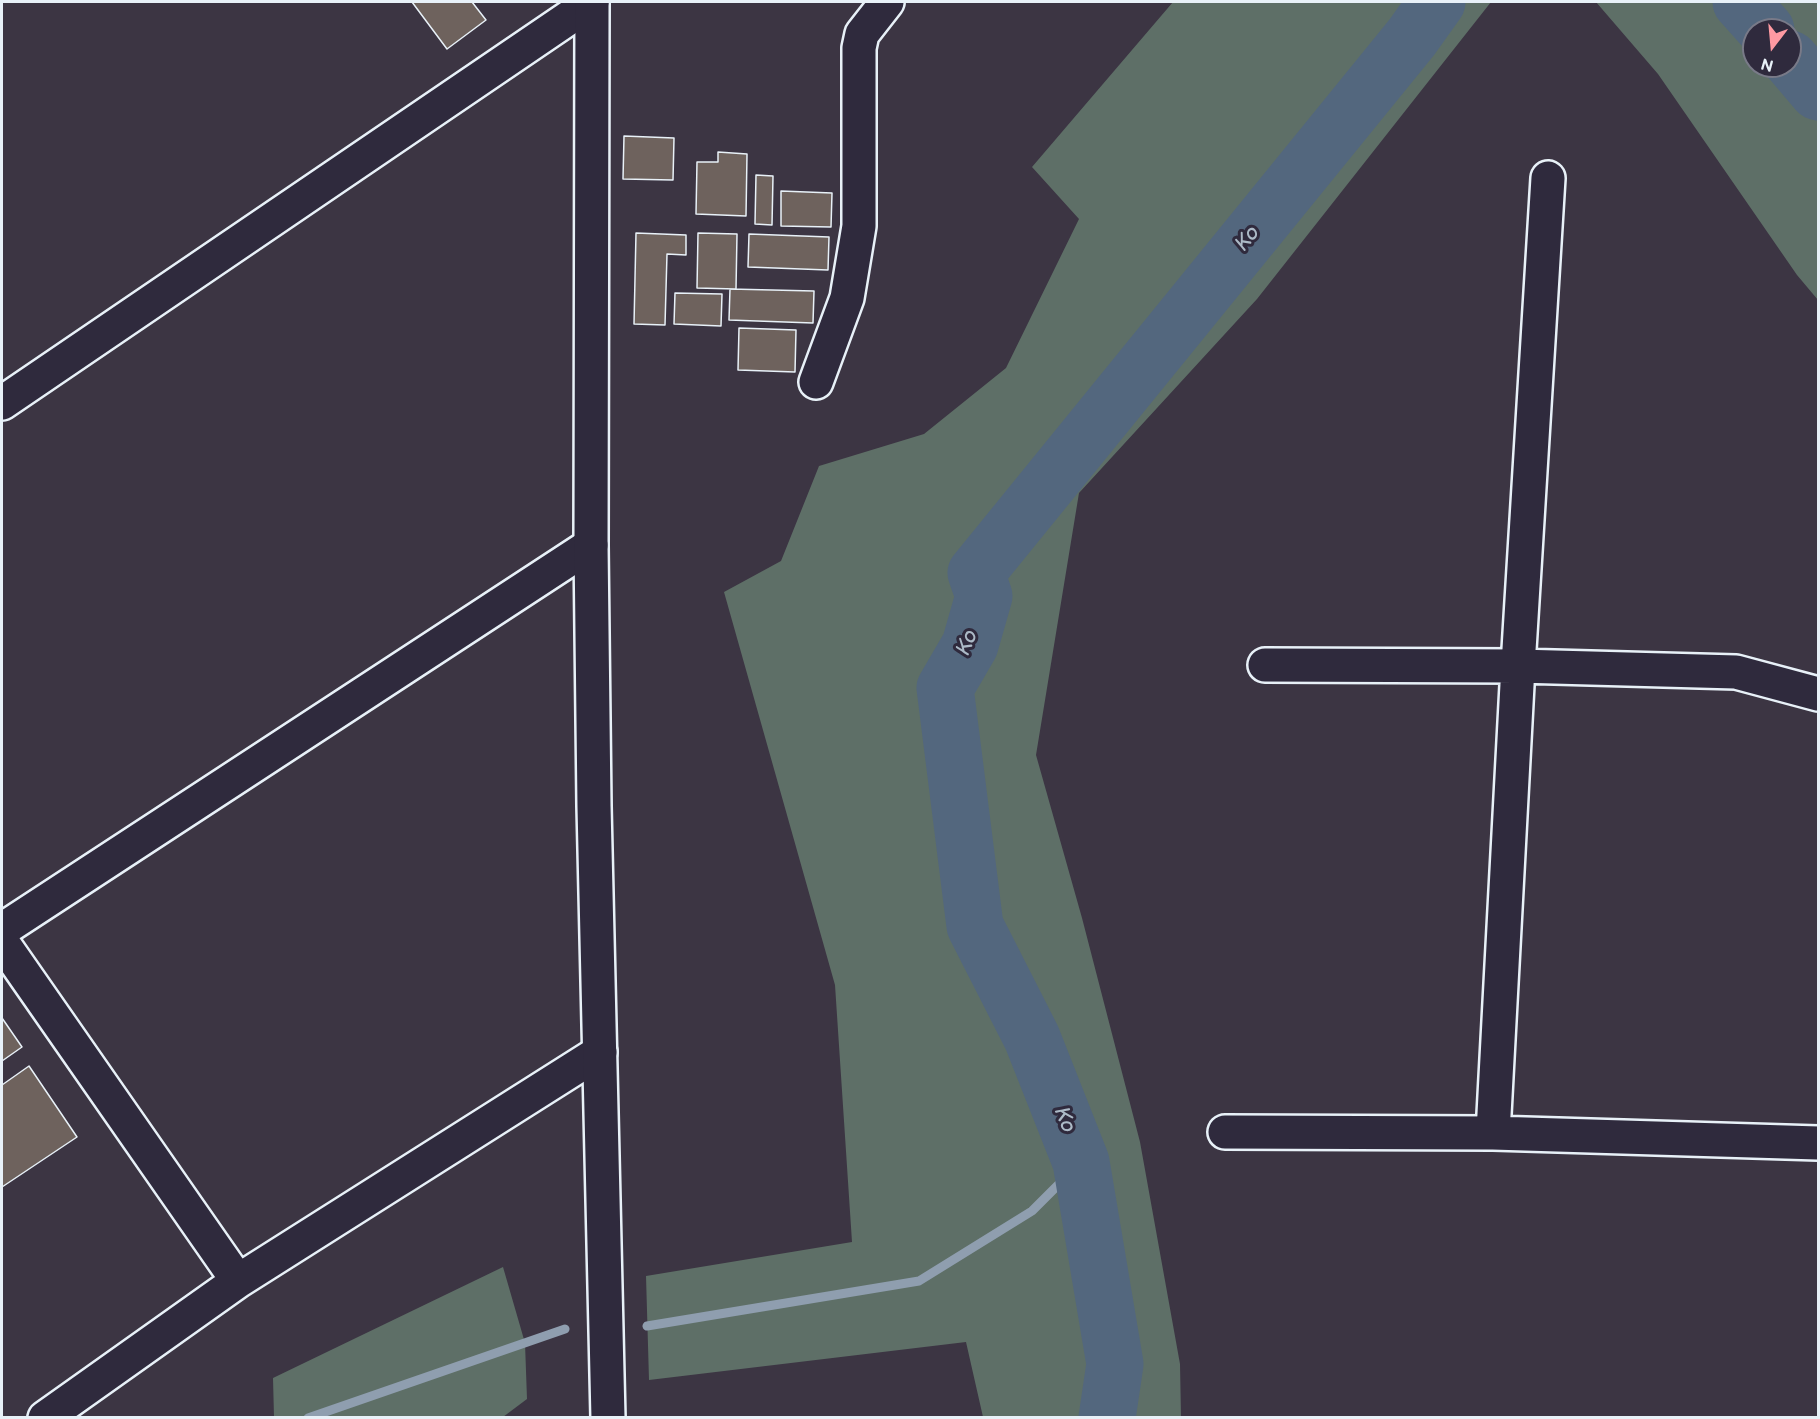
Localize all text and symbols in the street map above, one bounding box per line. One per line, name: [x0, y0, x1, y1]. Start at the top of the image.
north arrow: [1742, 18, 1802, 78]
text: N: [1759, 53, 1776, 75]
water label: Ko: [1230, 221, 1266, 257]
water label: Ko: [952, 626, 984, 660]
water label: Ko: [1048, 1103, 1080, 1137]

